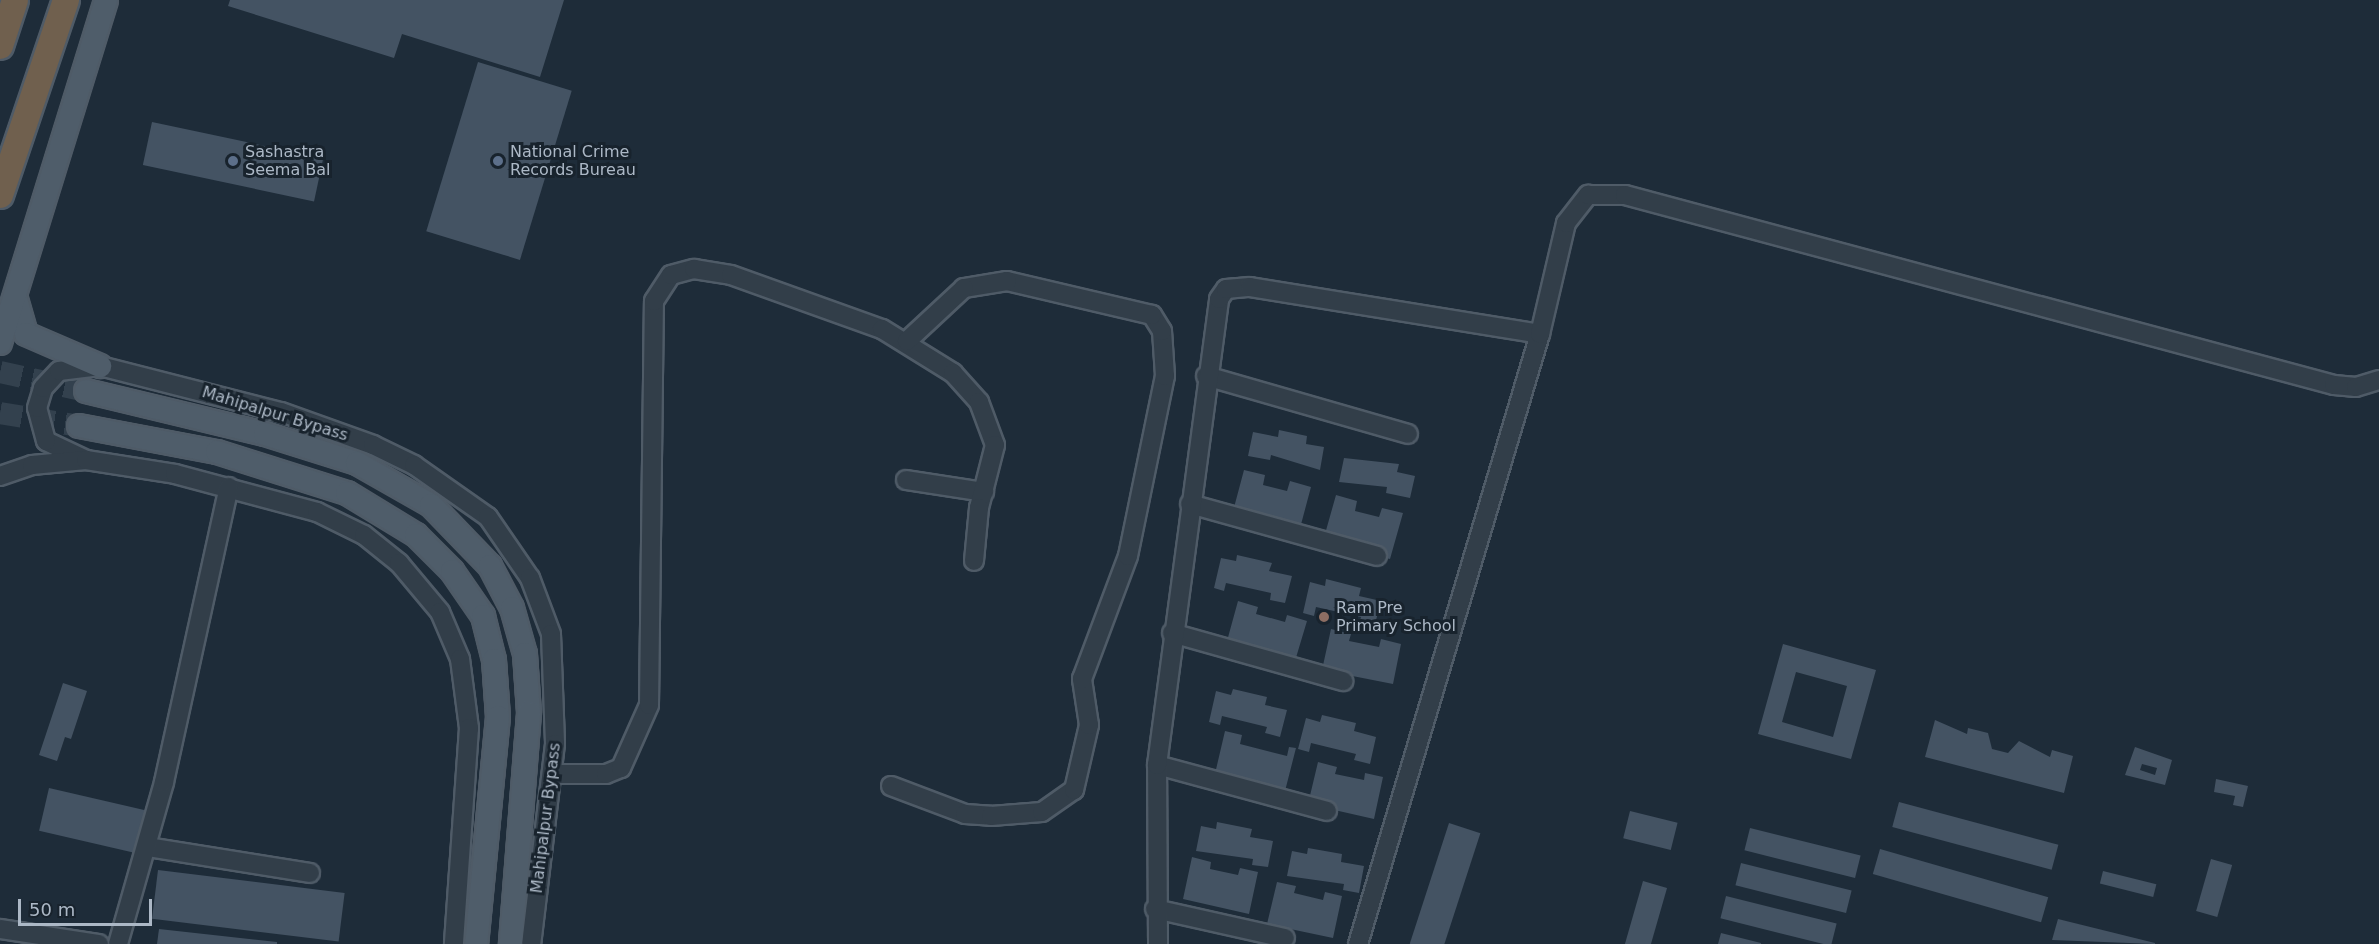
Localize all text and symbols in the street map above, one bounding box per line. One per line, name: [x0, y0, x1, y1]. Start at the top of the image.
place label: Sashastra Seema Bal: [245, 142, 331, 180]
place label: National Crime Records Bureau: [510, 142, 636, 180]
marker: Sashastra Seema Bal: [226, 154, 240, 168]
marker: National Crime Records Bureau: [491, 154, 505, 168]
street label: Mahipalpur Bypass: [200, 383, 350, 445]
place label: Ram Pre Primary School: [1336, 598, 1456, 636]
marker: Ram Pre Primary School: [1317, 610, 1331, 624]
street label: Mahipalpur Bypass: [527, 742, 565, 894]
scale bar: [21, 887, 154, 925]
text: 50 m: [29, 899, 75, 920]

